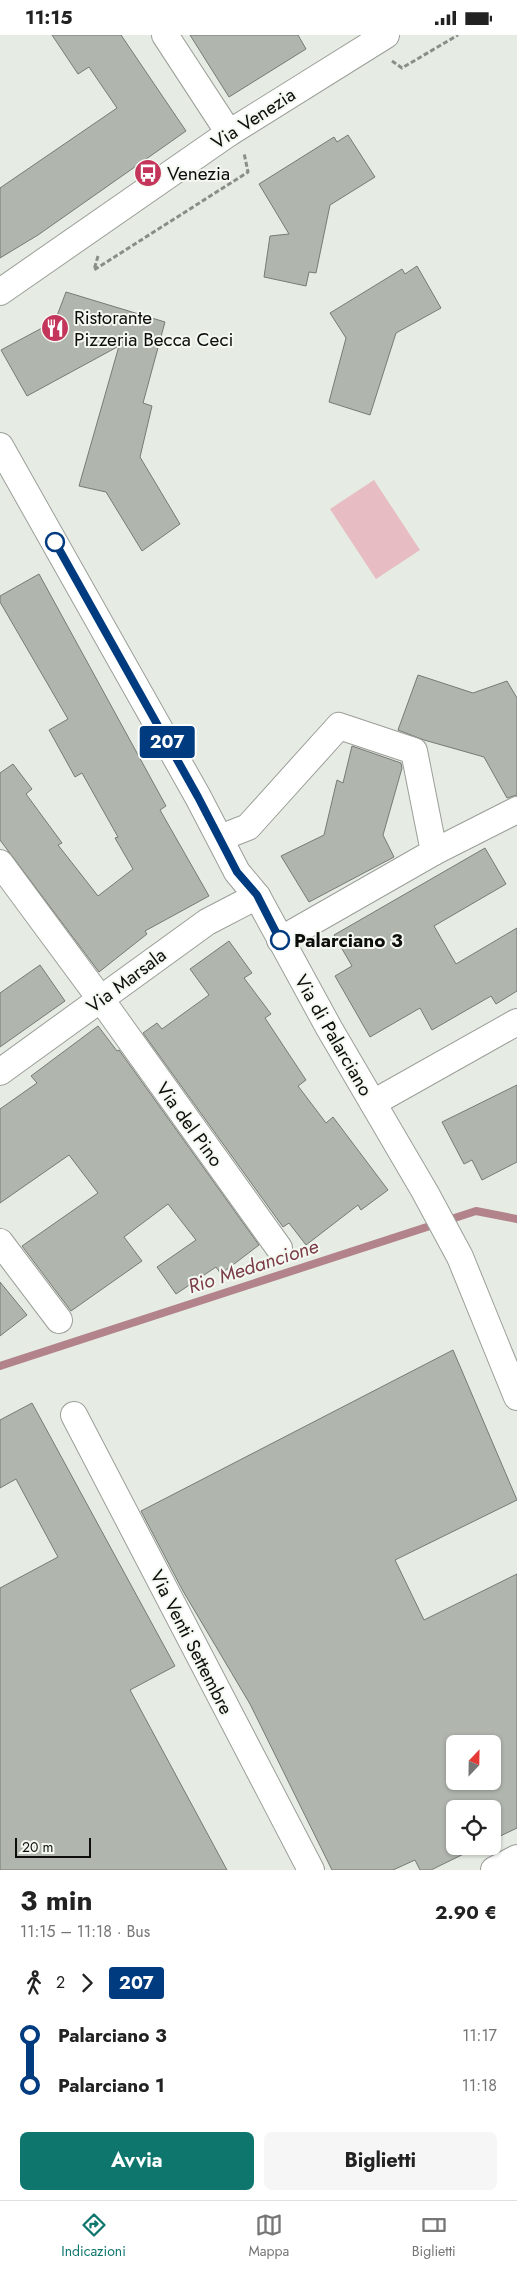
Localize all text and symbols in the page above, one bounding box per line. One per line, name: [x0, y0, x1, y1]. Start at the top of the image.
text: 11:15: [25, 4, 72, 31]
street label: Via Venezia: [206, 81, 301, 156]
bus stop icon: Venezia: [133, 158, 163, 188]
place label: Venezia: [167, 160, 230, 187]
place label: Ristorante Pizzeria Becca Ceci: [74, 304, 233, 353]
restaurant icon: Ristorante Pizzeria Becca Ceci: [40, 313, 70, 343]
unlabelled marker: [45, 532, 65, 552]
line badge: 207: [138, 726, 196, 758]
text: 207: [150, 729, 184, 755]
place label: Palarciano 3: [294, 927, 403, 954]
marker: Palarciano 3: [270, 930, 290, 950]
street label: Via Marsala: [81, 941, 172, 1019]
street label: Via di Palarciano: [288, 970, 379, 1101]
street label: Via del Pino: [150, 1076, 230, 1172]
water label: Rio Medancione: [184, 1232, 322, 1301]
street label: Via Venti Settembre: [143, 1565, 240, 1719]
north arrow: [446, 1735, 501, 1790]
map controls: [446, 1735, 501, 1855]
button: locate: [446, 1800, 501, 1855]
scale bar: [15, 1835, 91, 1858]
text: 20 m: [22, 1837, 54, 1857]
text: 3 min: [20, 1880, 93, 1921]
text: 2.90 €: [435, 1899, 497, 1926]
text: 11:15 – 11:18 · Bus: [20, 1920, 150, 1943]
icon: walk: [20, 1969, 48, 1997]
icon: forward: [73, 1969, 101, 1997]
text: 207: [119, 1970, 154, 1996]
text: 2: [56, 1971, 65, 1994]
text: Palarciano 3: [58, 2022, 167, 2049]
text: 11:17: [462, 2024, 497, 2047]
text: Palarciano 1: [58, 2072, 165, 2099]
text: 11:18: [462, 2074, 497, 2097]
button: Avvia: [20, 2132, 254, 2190]
button: Biglietti: [264, 2132, 497, 2190]
tab: Indicazioni: [61, 2211, 126, 2261]
tab: Mappa: [248, 2211, 289, 2261]
tab: Biglietti: [412, 2211, 456, 2261]

